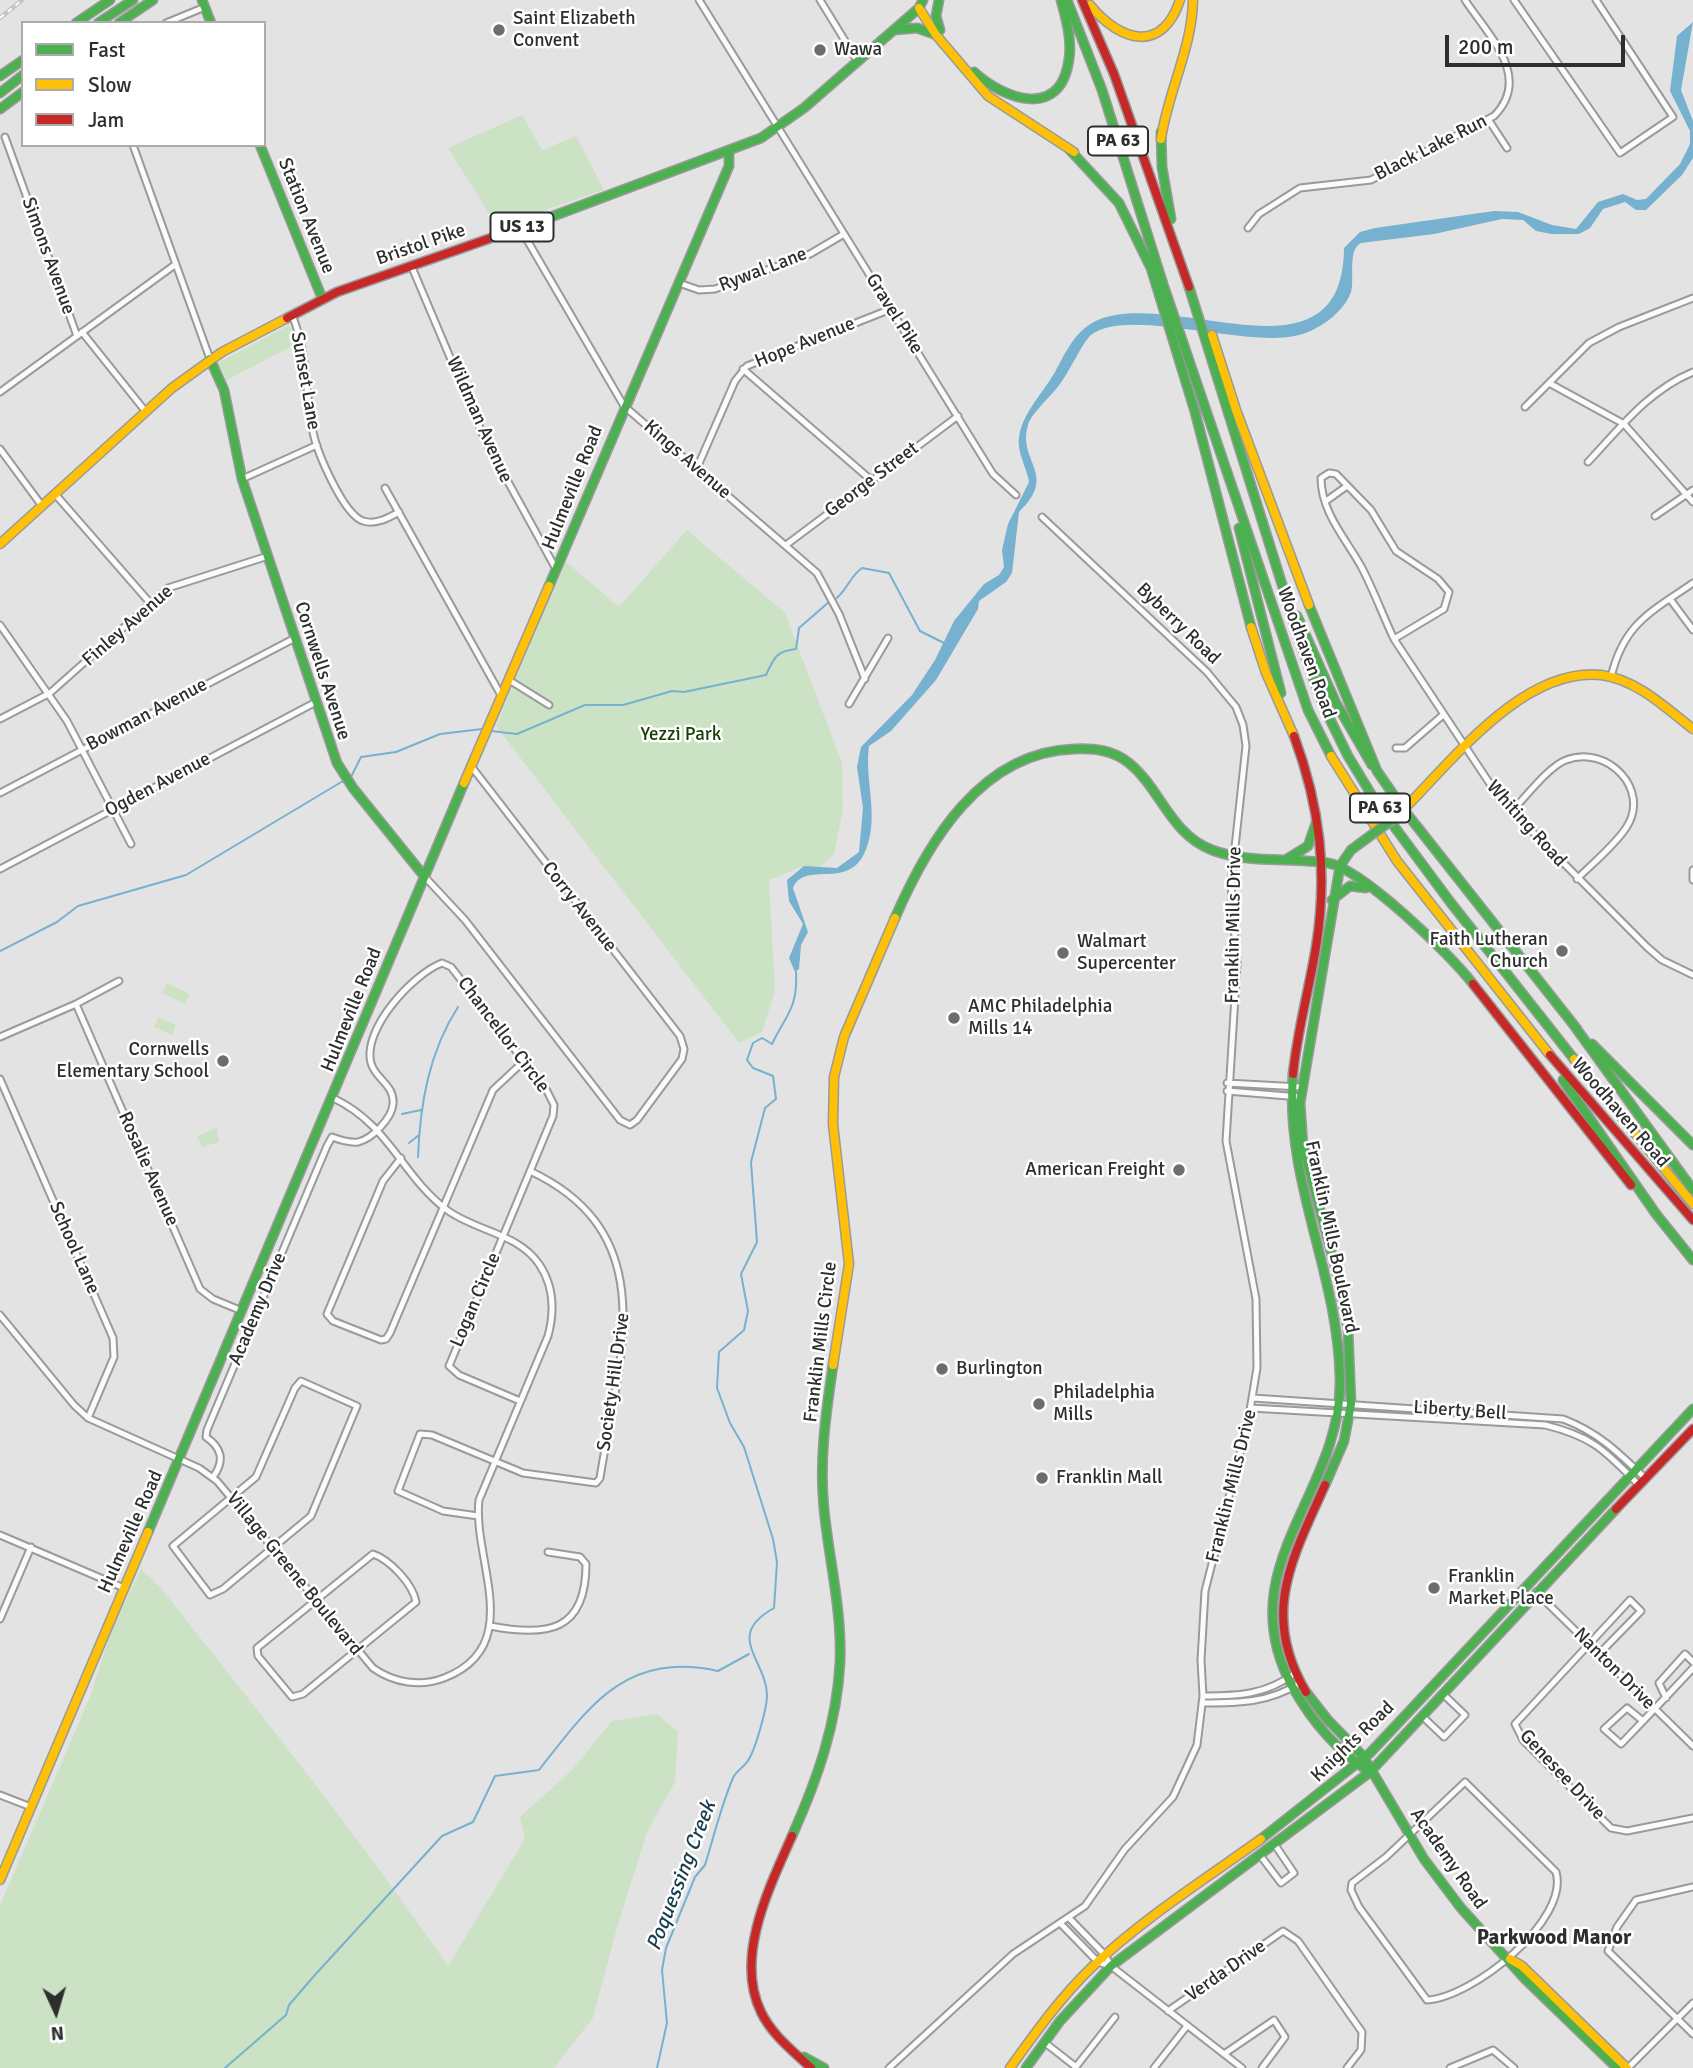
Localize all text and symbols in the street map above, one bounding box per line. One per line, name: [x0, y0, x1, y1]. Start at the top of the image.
place label: Saint Elizabeth Convent: [513, 8, 636, 52]
legend: [21, 21, 266, 147]
scale bar: [1448, 21, 1628, 65]
marker: Saint Elizabeth Convent: [491, 22, 507, 38]
text: 200 m: [1458, 34, 1513, 60]
text: Fast: [88, 37, 125, 63]
place label: Wawa: [834, 39, 882, 61]
marker: Wawa: [812, 42, 828, 58]
text: Slow: [88, 72, 132, 98]
text: Jam: [88, 107, 124, 133]
street label: Black Lake Run: [1371, 110, 1491, 186]
road number: PA 63: [1088, 126, 1148, 156]
street label: Station Avenue: [272, 155, 340, 277]
street label: Simons Avenue: [16, 194, 80, 318]
road number: US 13: [490, 212, 554, 242]
street label: Bristol Pike: [373, 219, 469, 271]
street label: Rywal Lane: [716, 243, 810, 297]
street label: Gravel Pike: [860, 270, 928, 358]
street label: Hope Avenue: [752, 313, 858, 373]
street label: Sunset Lane: [285, 330, 325, 432]
street label: Wildman Avenue: [441, 353, 517, 487]
street label: Kings Avenue: [638, 416, 736, 504]
street label: Hulmeville Road: [538, 423, 608, 553]
street label: George Street: [821, 437, 923, 523]
street label: Byberry Road: [1131, 578, 1225, 670]
street label: Finley Avenue: [78, 580, 178, 672]
street label: Woodhaven Road: [1272, 584, 1340, 722]
street label: Cornwells Avenue: [289, 599, 355, 743]
street label: Bowman Avenue: [83, 674, 211, 756]
park label: Yezzi Park: [641, 724, 721, 746]
street label: Ogden Avenue: [101, 748, 215, 822]
street label: Whiting Road: [1481, 776, 1571, 872]
road number: PA 63: [1350, 794, 1410, 822]
street label: Franklin Mills Drive: [1221, 846, 1247, 1004]
street label: Corry Avenue: [537, 857, 621, 957]
place label: Faith Lutheran Church: [1430, 929, 1548, 973]
place label: Walmart Supercenter: [1077, 931, 1176, 975]
marker: Faith Lutheran Church: [1554, 943, 1570, 959]
street label: Hulmeville Road: [317, 945, 387, 1075]
marker: Walmart Supercenter: [1055, 945, 1071, 961]
street label: Chancellor Circle: [452, 973, 554, 1097]
place label: AMC Philadelphia Mills 14: [968, 996, 1112, 1040]
marker: AMC Philadelphia Mills 14: [946, 1010, 962, 1026]
place label: Cornwells Elementary School: [56, 1039, 209, 1083]
marker: Cornwells Elementary School: [215, 1053, 231, 1069]
street label: Woodhaven Road: [1566, 1053, 1674, 1173]
street label: Rosalie Avenue: [113, 1108, 183, 1230]
street label: Franklin Mills Boulevard: [1299, 1139, 1363, 1335]
place label: American Freight: [1025, 1159, 1165, 1181]
marker: American Freight: [1171, 1162, 1187, 1178]
street label: School Lane: [44, 1198, 104, 1298]
street label: Academy Drive: [224, 1249, 292, 1369]
street label: Logan Circle: [446, 1249, 506, 1351]
street label: Franklin Mills Circle: [800, 1260, 842, 1424]
street label: Society Hill Drive: [593, 1311, 635, 1453]
place label: Burlington: [956, 1358, 1043, 1380]
marker: Burlington: [934, 1361, 950, 1377]
place label: Philadelphia Mills: [1053, 1382, 1155, 1426]
marker: Philadelphia Mills: [1031, 1396, 1047, 1412]
street label: Liberty Bell: [1413, 1396, 1507, 1426]
street label: Franklin Mills Drive: [1202, 1407, 1262, 1565]
street label: Hulmeville Road: [94, 1467, 168, 1597]
place label: Franklin Mall: [1056, 1467, 1163, 1489]
marker: Franklin Mall: [1034, 1470, 1050, 1486]
street label: Village Greene Boulevard: [221, 1488, 367, 1660]
place label: Franklin Market Place: [1448, 1566, 1554, 1610]
marker: Franklin Market Place: [1426, 1580, 1442, 1596]
street label: Nanton Drive: [1568, 1623, 1660, 1715]
street label: Knights Road: [1307, 1697, 1399, 1787]
street label: Genesee Drive: [1514, 1725, 1610, 1825]
water label: Poquessing Creek: [642, 1798, 722, 1954]
street label: Academy Road: [1405, 1804, 1491, 1914]
district label: Parkwood Manor: [1477, 1925, 1631, 1951]
street label: Verda Drive: [1182, 1935, 1270, 2007]
north arrow: [21, 1977, 91, 2047]
text: N: [50, 2021, 65, 2045]

